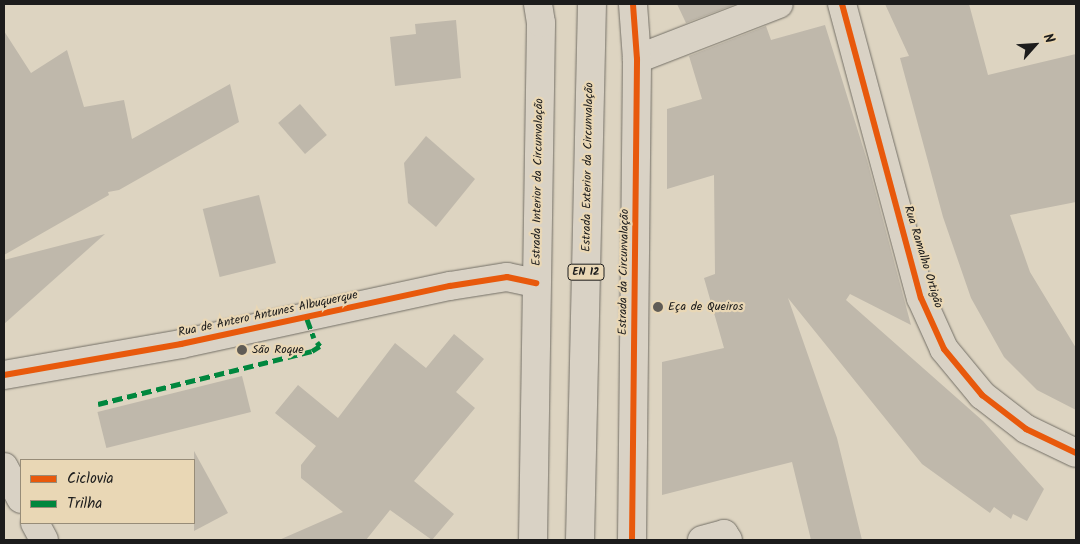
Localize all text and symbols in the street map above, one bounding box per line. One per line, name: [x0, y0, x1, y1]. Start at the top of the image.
north arrow: [1010, 20, 1060, 70]
text: N: [1037, 30, 1060, 47]
street label: Estrada Exterior da Circunvalação: [579, 82, 597, 252]
street label: Estrada Interior da Circunvalação: [529, 98, 547, 266]
street label: Rua Ramalho Ortigão: [901, 204, 945, 310]
street label: Estrada da Circunvalação: [616, 209, 632, 335]
road number: EN 12: [567, 264, 605, 280]
street label: Rua de Antero Antunes Albuquerque: [177, 288, 359, 340]
place label: Eça de Queiros: [668, 300, 743, 314]
marker: Eça de Queiros: [652, 301, 664, 313]
place label: São Roque: [252, 343, 304, 357]
marker: São Roque: [236, 344, 248, 356]
legend: [20, 459, 195, 524]
text: Ciclovia: [67, 467, 114, 491]
text: Trilha: [67, 492, 102, 516]

